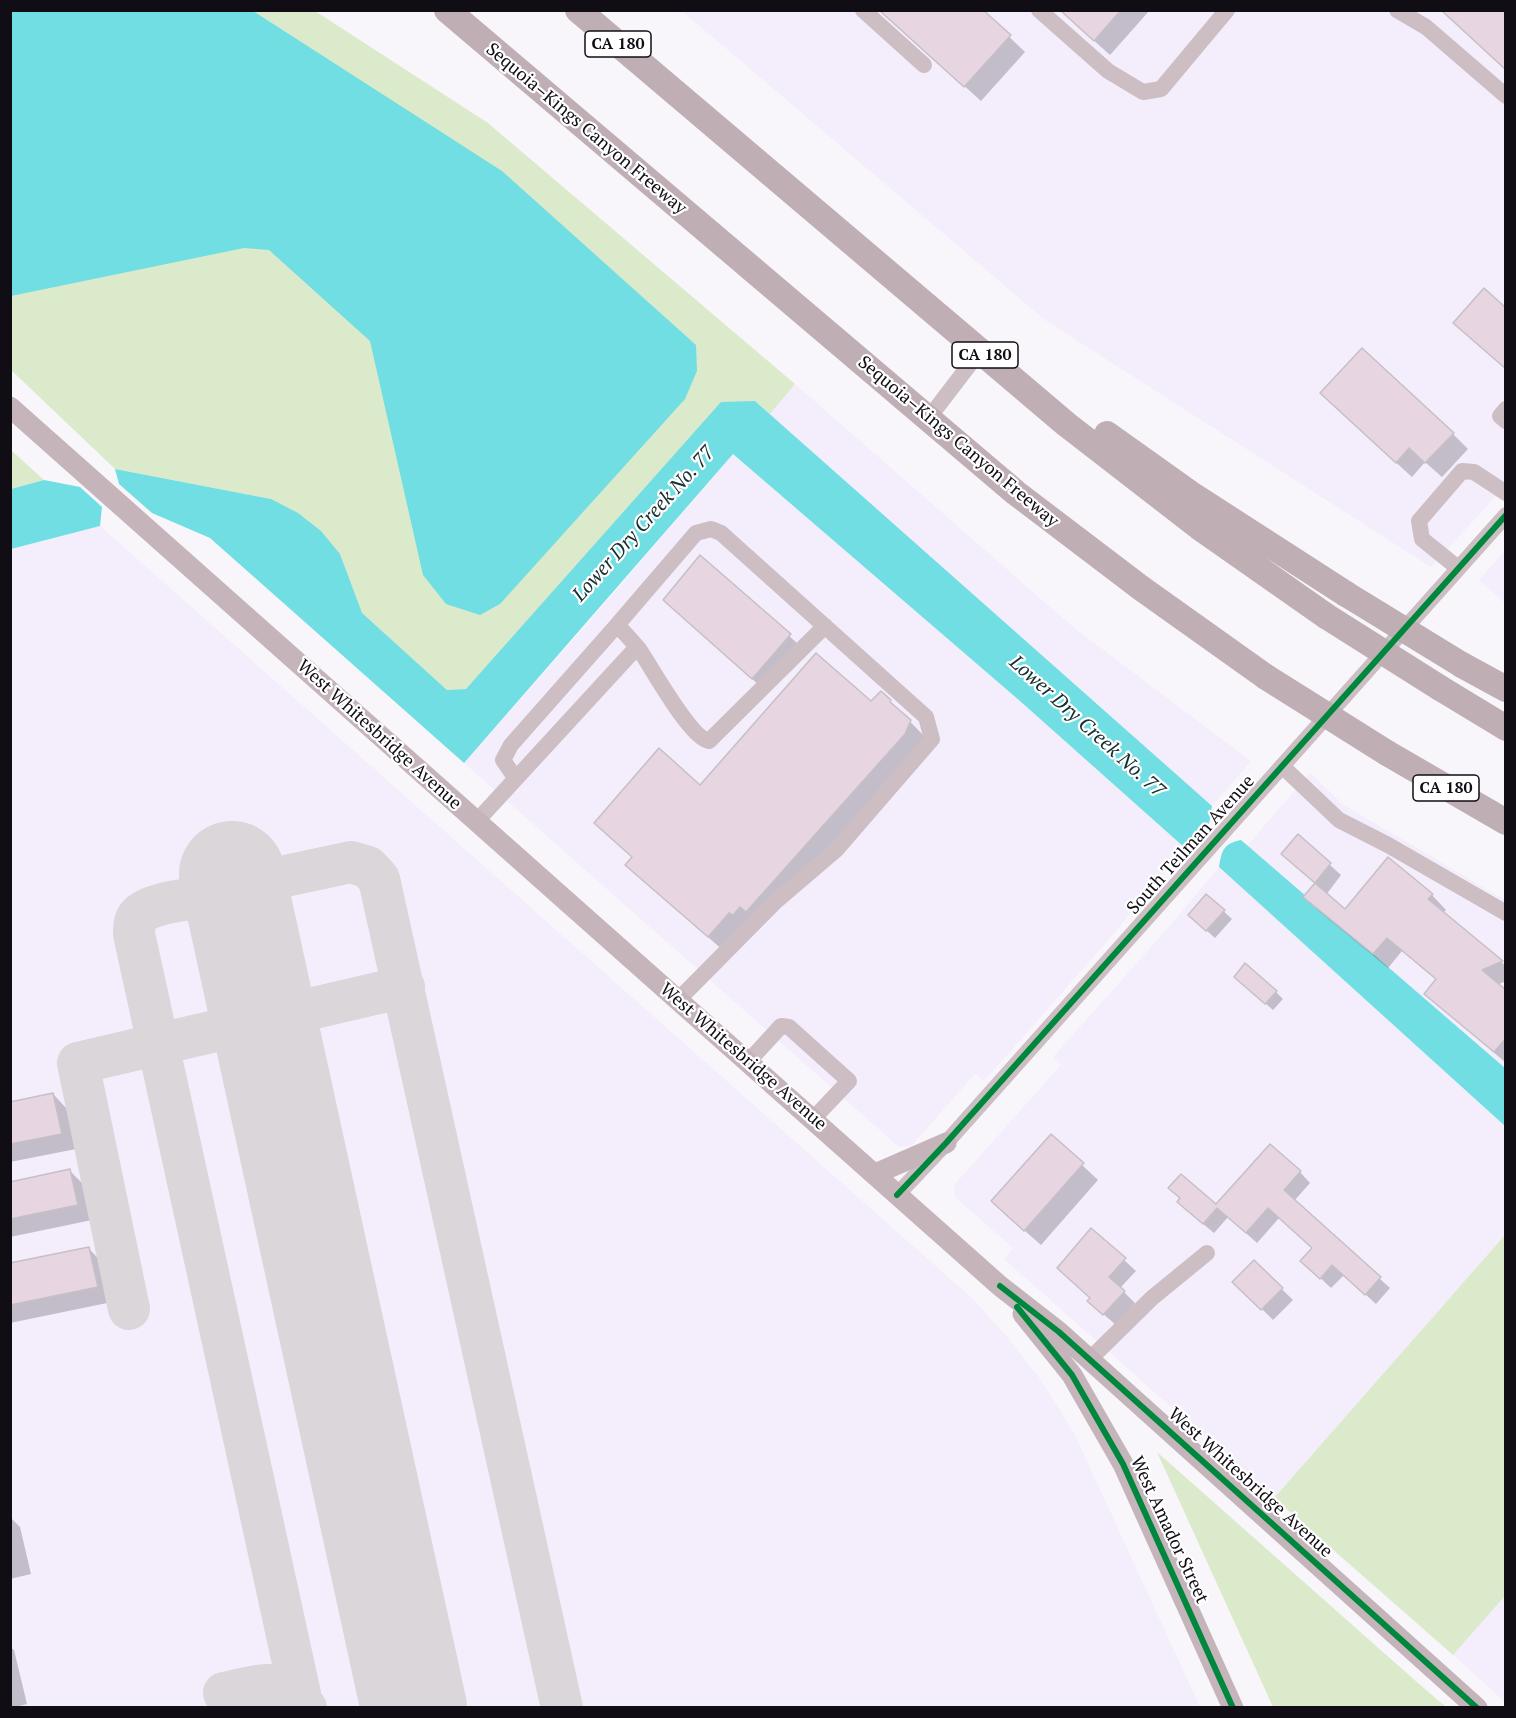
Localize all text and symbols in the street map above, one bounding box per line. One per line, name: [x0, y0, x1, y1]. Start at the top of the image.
road number: CA 180: [585, 31, 651, 57]
street label: Sequoia–Kings Canyon Freeway: [481, 39, 691, 219]
road number: CA 180: [952, 342, 1018, 368]
street label: Sequoia–Kings Canyon Freeway: [853, 352, 1063, 532]
water label: Lower Dry Creek No. 77: [568, 441, 720, 607]
water label: Lower Dry Creek No. 77: [1004, 651, 1170, 803]
street label: West Whitesbridge Avenue: [292, 655, 466, 815]
street label: South Teilman Avenue: [1123, 771, 1259, 919]
road number: CA 180: [1413, 775, 1479, 801]
street label: West Whitesbridge Avenue: [655, 979, 831, 1135]
street label: West Whitesbridge Avenue: [1163, 1403, 1337, 1563]
street label: West Amador Street: [1125, 1453, 1213, 1607]

